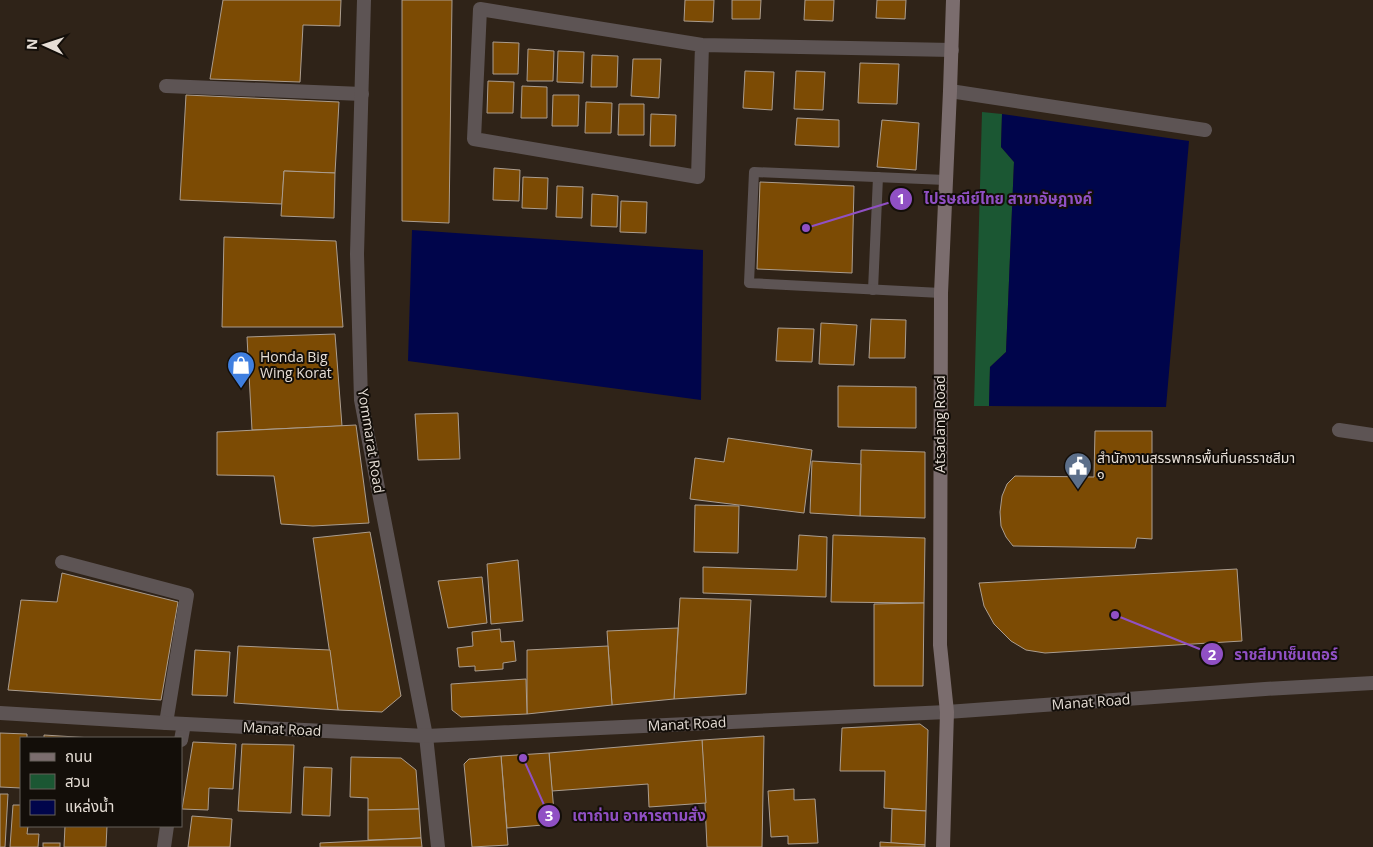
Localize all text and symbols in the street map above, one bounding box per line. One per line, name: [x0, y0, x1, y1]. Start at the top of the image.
north arrow: [20, 20, 70, 70]
text: N: [22, 38, 41, 50]
callout: ไปรษณีย์ไทย สาขาอัษฎางค์: [889, 184, 1102, 214]
text: 1: [897, 188, 905, 208]
text: ไปรษณีย์ไทย สาขาอัษฎางค์: [924, 188, 1092, 208]
place label: Honda Big Wing Korat: [260, 347, 332, 382]
shop icon: Honda Big Wing Korat: [226, 350, 256, 389]
street label: Atsadang Road: [930, 375, 949, 473]
street label: Yommarat Road: [354, 387, 389, 495]
place label: สำนักงานสรรพากรพื้นที่นครราชสีมา ๑: [1097, 448, 1295, 483]
public building icon: สำนักงานสรรพากรพื้นที่นครราชสีมา ๑: [1063, 451, 1093, 490]
callout: ราชสีมาเซ็นเตอร์: [1200, 639, 1348, 669]
text: 2: [1208, 644, 1217, 664]
text: ราชสีมาเซ็นเตอร์: [1234, 644, 1338, 664]
street label: Manat Road: [1051, 689, 1131, 714]
street label: Manat Road: [647, 712, 727, 735]
street label: Manat Road: [242, 717, 322, 740]
legend: [20, 737, 182, 827]
text: ถนน: [65, 746, 92, 766]
text: สวน: [65, 771, 90, 791]
text: แหล่งน้ำ: [65, 796, 114, 816]
callout: เตาถ่าน อาหารตามสั่ง: [537, 801, 715, 831]
text: 3: [545, 805, 553, 825]
text: เตาถ่าน อาหารตามสั่ง: [572, 805, 706, 825]

